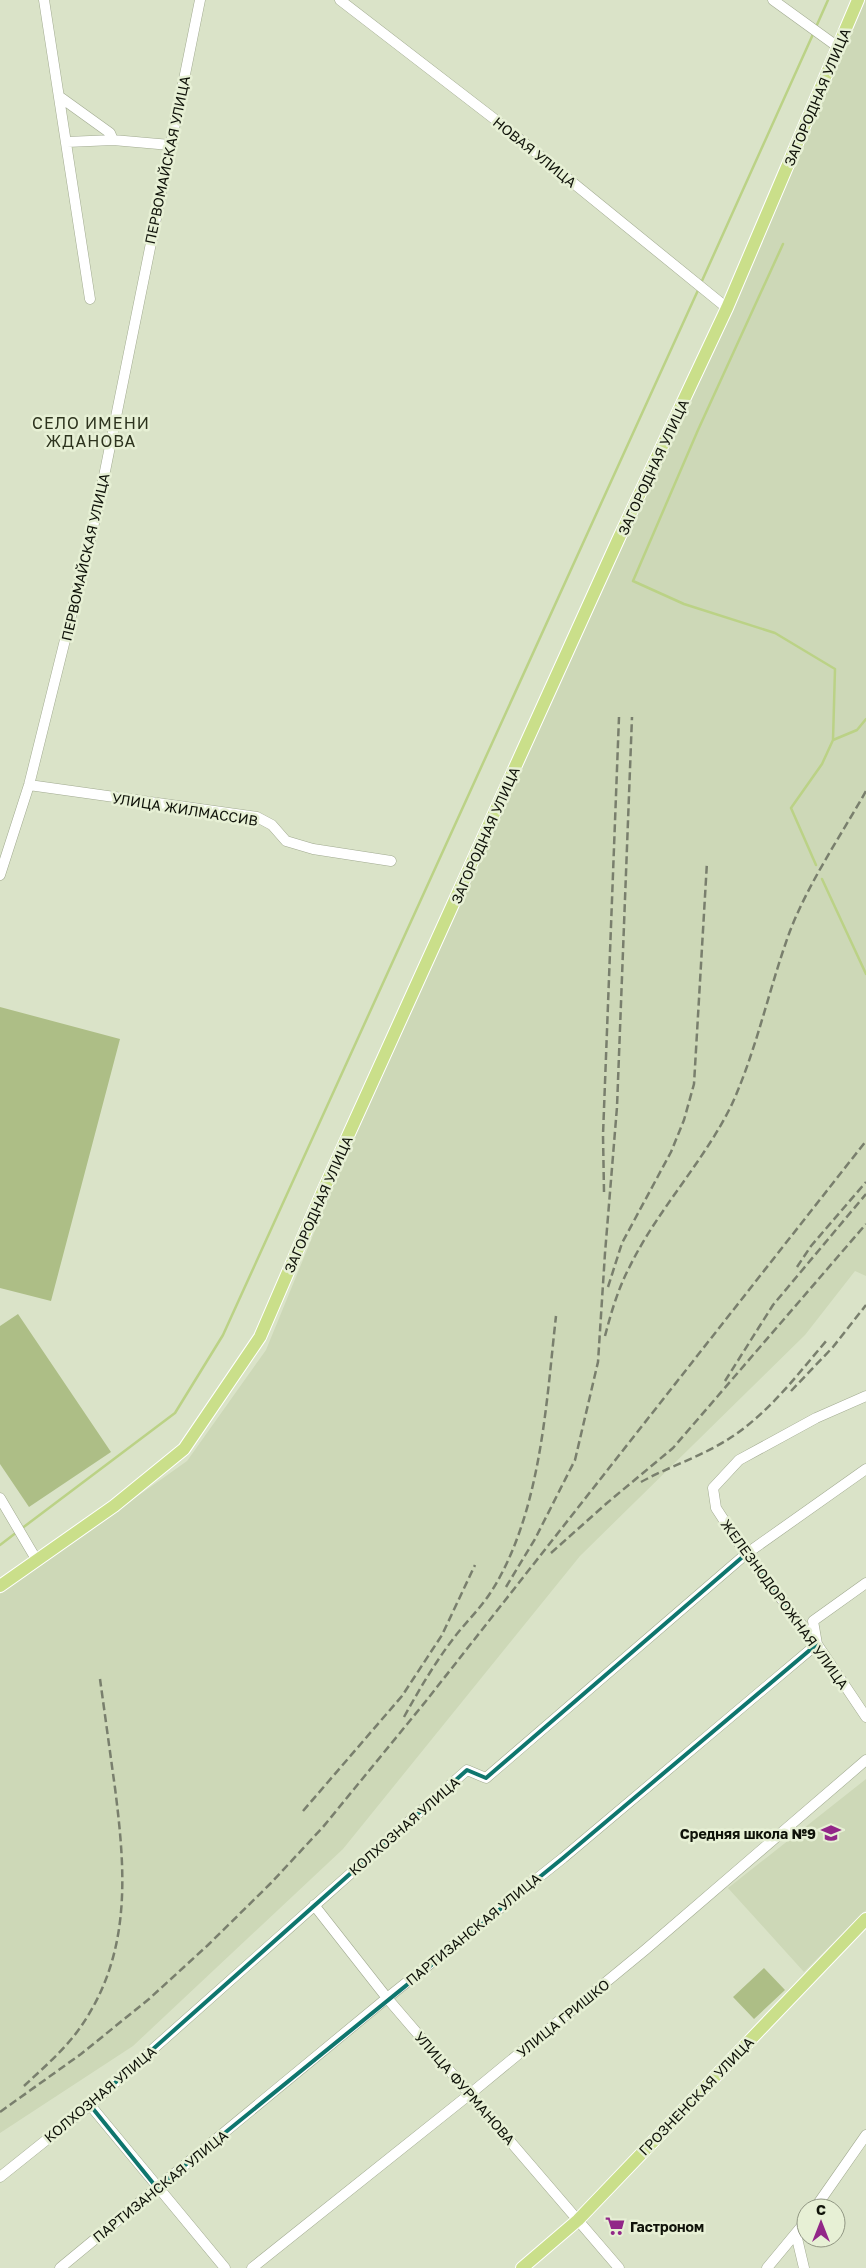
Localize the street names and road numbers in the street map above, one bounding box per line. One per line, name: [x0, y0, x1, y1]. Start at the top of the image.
street label: ЗАГОРОДНАЯ УЛИЦА: [780, 25, 854, 168]
street label: ПЕРВОМАЙСКАЯ УЛИЦА: [141, 74, 193, 246]
street label: НОВАЯ УЛИЦА: [490, 113, 581, 191]
street label: ЗАГОРОДНАЯ УЛИЦА: [614, 396, 692, 538]
street label: ПЕРВОМАЙСКАЯ УЛИЦА: [57, 471, 113, 643]
street label: ЗАГОРОДНАЯ УЛИЦА: [447, 763, 523, 906]
street label: УЛИЦА ЖИЛМАССИВ: [111, 789, 259, 829]
street label: ЗАГОРОДНАЯ УЛИЦА: [280, 1132, 356, 1275]
street label: ЖЕЛЕЗНОДОРОЖНАЯ УЛИЦА: [718, 1516, 853, 1693]
street label: КОЛХОЗНАЯ УЛИЦА: [345, 1773, 463, 1879]
street label: ПАРТИЗАНСКАЯ УЛИЦА: [402, 1869, 544, 1989]
street label: УЛИЦА ГРИШКО: [513, 1975, 613, 2061]
street label: УЛИЦА ФУРМАНОВА: [411, 2028, 519, 2148]
street label: ГРОЗНЕНСКАЯ УЛИЦА: [635, 2033, 757, 2159]
street label: КОЛХОЗНАЯ УЛИЦА: [41, 2042, 160, 2146]
street label: ПАРТИЗАНСКАЯ УЛИЦА: [89, 2126, 231, 2246]

